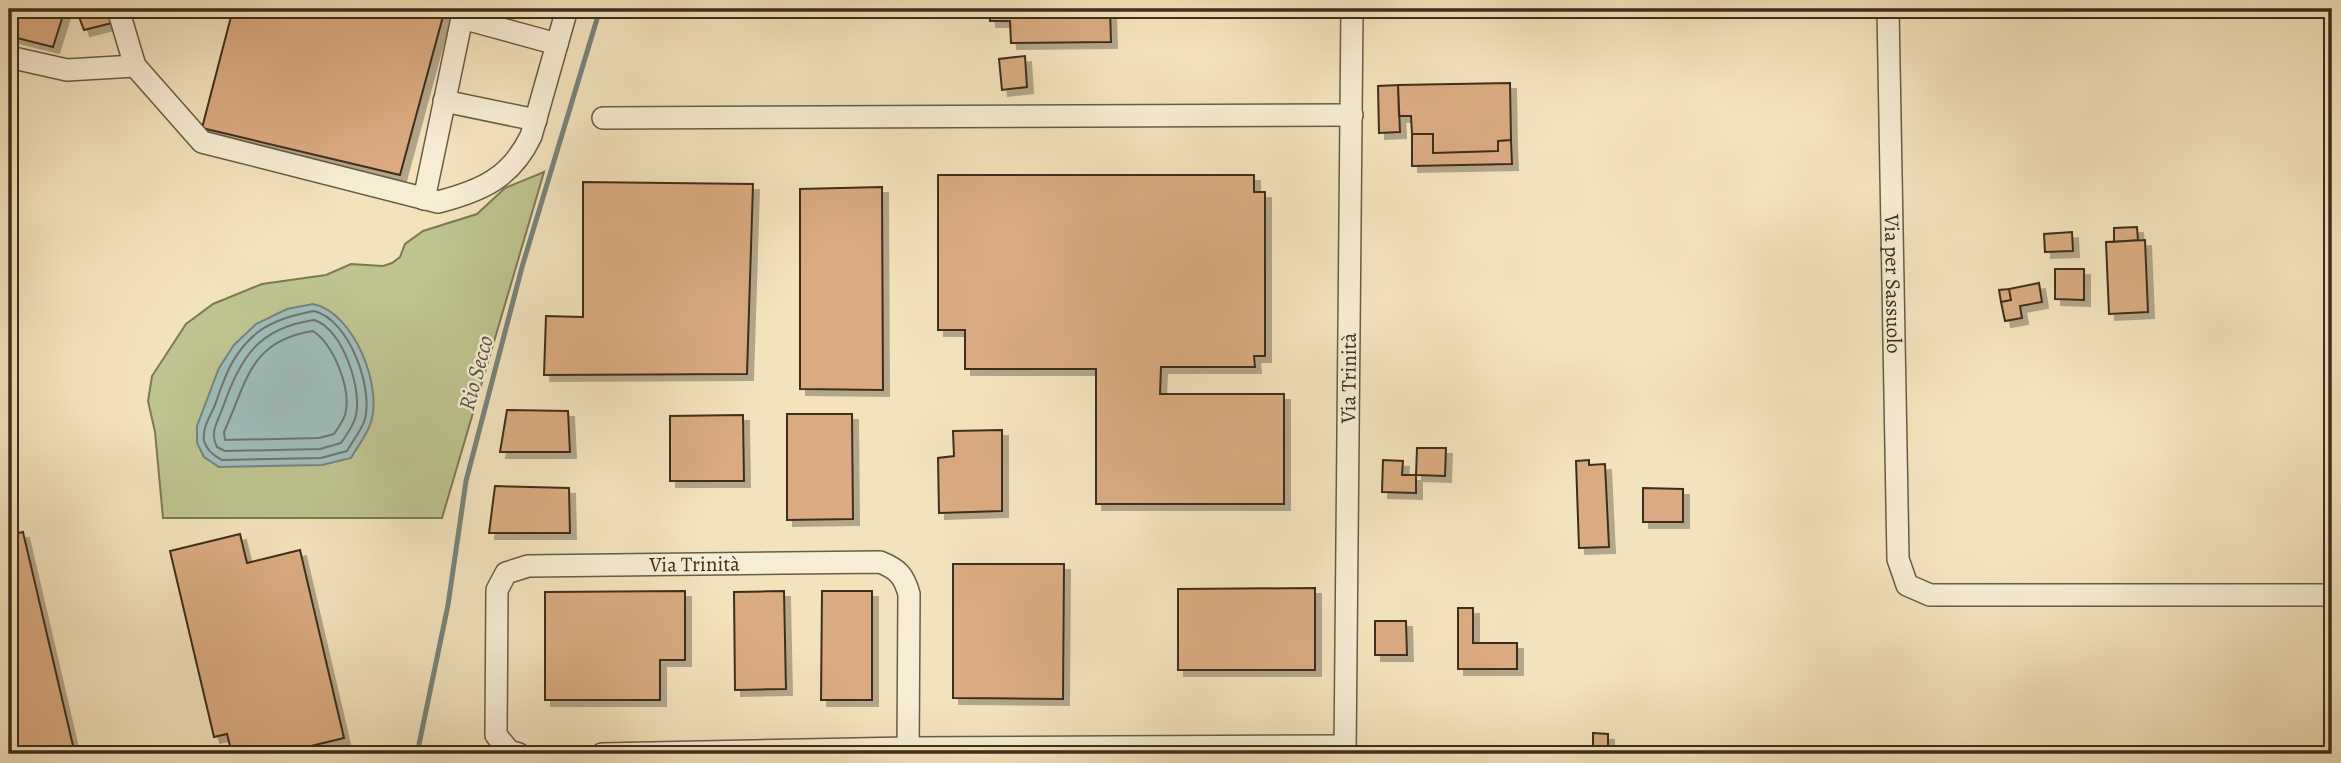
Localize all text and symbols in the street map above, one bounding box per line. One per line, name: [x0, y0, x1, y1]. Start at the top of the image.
street label: Via per Sassuolo: [1878, 213, 1908, 354]
water label: Rio Secco: [451, 332, 501, 414]
street label: Via Trinità: [1334, 332, 1363, 425]
street label: Via Trinità: [648, 550, 740, 579]

